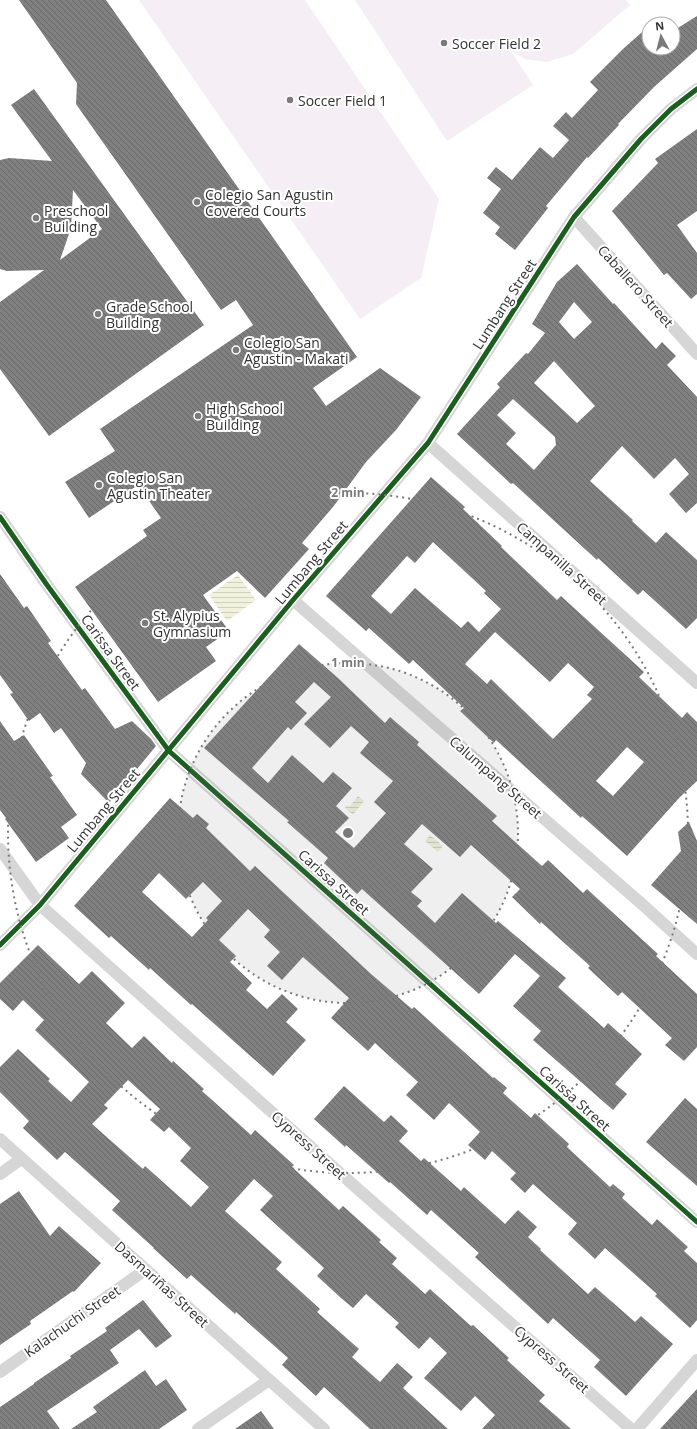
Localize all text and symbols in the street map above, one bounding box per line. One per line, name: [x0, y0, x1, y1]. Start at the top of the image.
north arrow: [641, 16, 681, 56]
text: N: [654, 18, 665, 34]
place label: Soccer Field 2: [452, 34, 541, 53]
marker: Soccer Field 2: [439, 38, 449, 48]
place label: Soccer Field 1: [298, 91, 387, 110]
marker: Soccer Field 1: [285, 95, 295, 105]
place label: Colegio San Agustin Covered Courts: [205, 185, 333, 220]
marker: Colegio San Agustin Covered Courts: [192, 197, 202, 207]
place label: Preschool Building: [44, 201, 108, 236]
marker: Preschool Building: [31, 213, 41, 223]
street label: Caballero Street: [594, 241, 678, 331]
street label: Lumbang Street: [468, 255, 540, 353]
place label: Grade School Building: [106, 297, 193, 332]
marker: Grade School Building: [93, 309, 103, 319]
place label: Colegio San Agustin - Makati: [244, 333, 349, 368]
marker: Colegio San Agustin - Makati: [231, 345, 241, 355]
place label: High School Building: [206, 399, 283, 434]
marker: High School Building: [193, 411, 203, 421]
place label: Colegio San Agustin Theater: [107, 468, 210, 503]
marker: Colegio San Agustin Theater: [94, 480, 104, 490]
text: 2 min: [331, 484, 365, 501]
street label: Lumbang Street: [270, 516, 352, 608]
street label: Campanilla Street: [513, 517, 611, 609]
place label: St. Alypius Gymnasium: [153, 606, 231, 641]
street label: Carissa Street: [77, 610, 145, 694]
marker: St. Alypius Gymnasium: [140, 618, 150, 628]
text: 1 min: [331, 654, 365, 671]
street label: Calumpang Street: [446, 731, 546, 823]
street label: Lumbang Street: [62, 764, 144, 856]
centre of rings: [341, 826, 355, 840]
street label: Carissa Street: [294, 845, 374, 919]
street label: Carissa Street: [535, 1061, 615, 1135]
street label: Cypress Street: [268, 1106, 350, 1184]
street label: Dasmariñas Street: [111, 1237, 213, 1331]
street label: Kalachuchi Street: [20, 1281, 124, 1361]
street label: Cypress Street: [510, 1321, 594, 1397]

